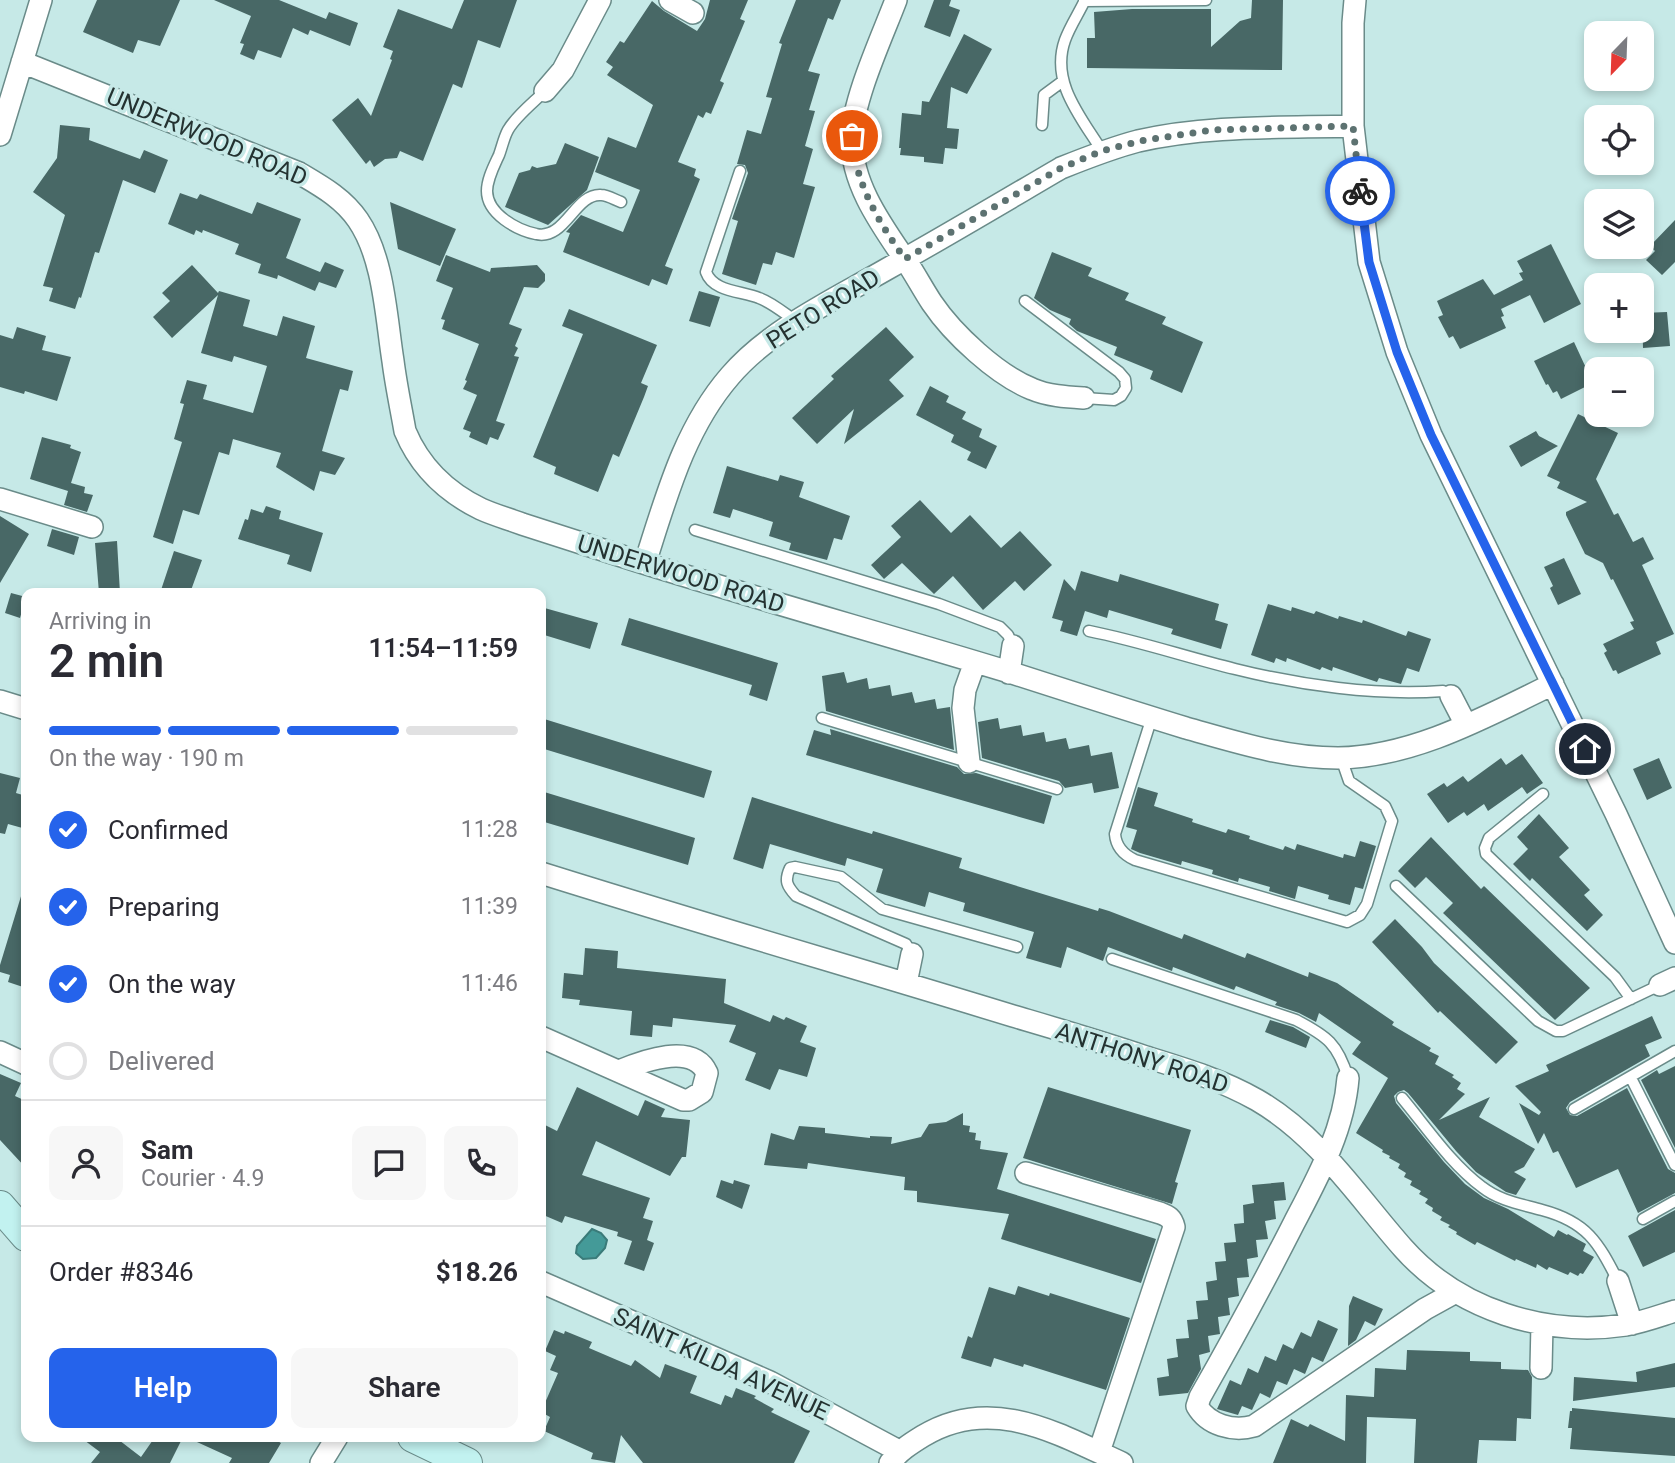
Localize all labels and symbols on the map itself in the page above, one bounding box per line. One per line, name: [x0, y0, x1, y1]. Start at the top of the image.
north arrow: [1584, 21, 1654, 91]
street label: UNDERWOOD ROAD: [102, 82, 312, 192]
pin: [822, 106, 882, 166]
courier: [1325, 156, 1395, 226]
street label: PETO ROAD: [761, 263, 885, 355]
street label: UNDERWOOD ROAD: [574, 529, 788, 619]
pin: [1555, 719, 1615, 779]
street label: ANTHONY ROAD: [1052, 1017, 1232, 1099]
street label: SAINT KILDA AVENUE: [609, 1302, 833, 1426]

